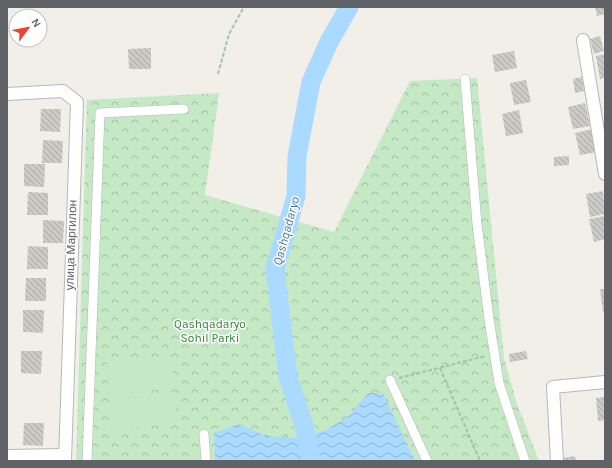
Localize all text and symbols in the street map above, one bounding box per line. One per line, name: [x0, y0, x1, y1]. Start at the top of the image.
north arrow: [8, 8, 48, 48]
text: N: [28, 16, 44, 30]
water label: Qashqadaryo: [270, 194, 304, 267]
street label: улица Маргилон: [62, 199, 80, 291]
park label: Qashqadaryo Sohil Parki: [174, 317, 246, 345]

